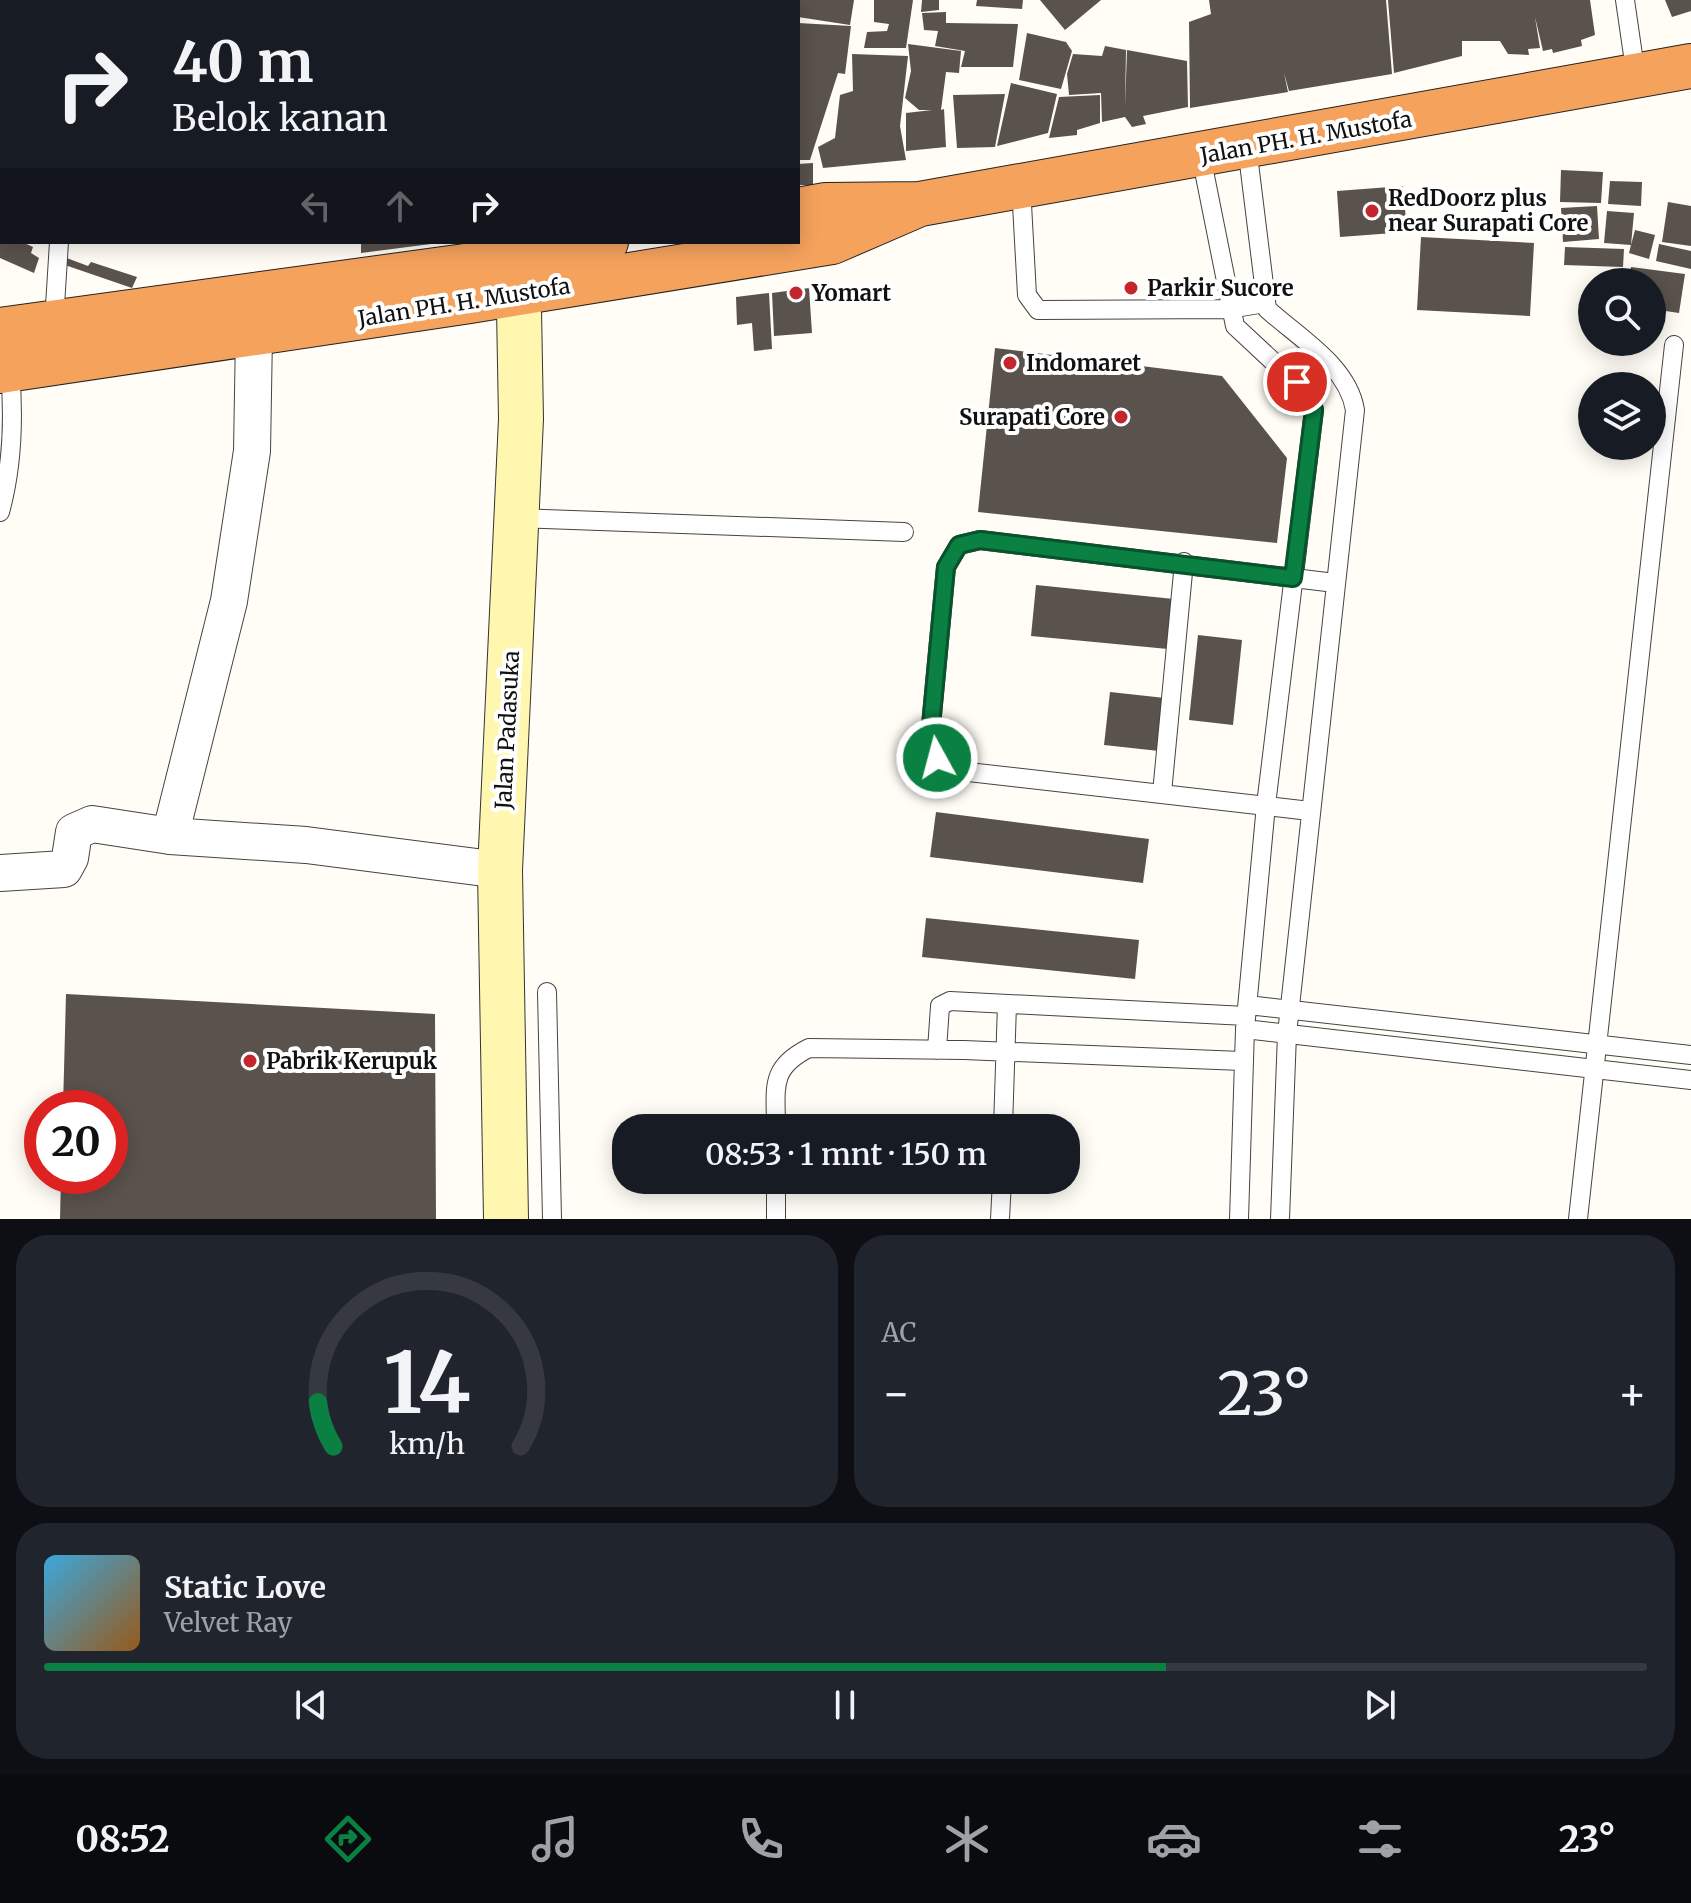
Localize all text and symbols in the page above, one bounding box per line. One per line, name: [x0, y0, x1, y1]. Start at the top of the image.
text: 40 m: [172, 27, 314, 97]
icon: right: [40, 32, 144, 136]
text: Belok kanan: [172, 96, 388, 141]
street label: Jalan PH. H. Mustofa: [1197, 105, 1414, 170]
icon: left: [294, 184, 338, 228]
icon: ahead: [378, 184, 422, 228]
icon: right: [462, 184, 506, 228]
place label: RedDoorz plus near Surapati Core: [1388, 184, 1589, 237]
marker: RedDoorz plus near Surapati Core: [1363, 202, 1381, 220]
map controls: [1578, 268, 1666, 460]
button: search: [1578, 268, 1666, 356]
street label: Jalan PH. H. Mustofa: [355, 271, 572, 333]
place label: Parkir Sucore: [1147, 274, 1294, 302]
place label: Yomart: [811, 279, 891, 307]
marker: Parkir Sucore: [1122, 279, 1140, 297]
marker: Yomart: [787, 284, 805, 302]
pin: [1263, 348, 1331, 416]
place label: Indomaret: [1026, 349, 1141, 377]
marker: Indomaret: [1001, 354, 1019, 372]
icon: arrive: [1275, 360, 1319, 404]
button: layers: [1578, 372, 1666, 460]
place label: Surapati Core: [959, 403, 1105, 431]
marker: Surapati Core: [1112, 408, 1130, 426]
street label: Jalan Padasuka: [489, 650, 525, 811]
position arrow: [895, 716, 979, 800]
place label: Pabrik Kerupuk: [266, 1047, 438, 1075]
marker: Pabrik Kerupuk: [241, 1052, 259, 1070]
speed limit sign: 20: [24, 1090, 128, 1194]
text: 08:53 · 1 mnt · 150 m: [705, 1135, 987, 1173]
text: AC: [882, 1316, 916, 1349]
text: 14: [383, 1331, 470, 1436]
text: 23°: [1217, 1356, 1311, 1431]
text: −: [882, 1366, 911, 1421]
text: +: [1618, 1366, 1647, 1421]
text: km/h: [389, 1426, 465, 1462]
text: Static Love: [164, 1568, 326, 1606]
text: Velvet Ray: [164, 1606, 292, 1639]
icon: previous: [289, 1683, 333, 1727]
icon: pause: [823, 1683, 867, 1727]
icon: next: [1358, 1683, 1402, 1727]
icon: directions: [320, 1811, 376, 1867]
icon: music: [527, 1811, 583, 1867]
icon: phone: [733, 1811, 789, 1867]
icon: climate: [939, 1811, 995, 1867]
icon: car: [1146, 1811, 1202, 1867]
icon: filters: [1352, 1811, 1408, 1867]
text: 08:52: [75, 1817, 170, 1862]
text: 23°: [1559, 1817, 1616, 1862]

